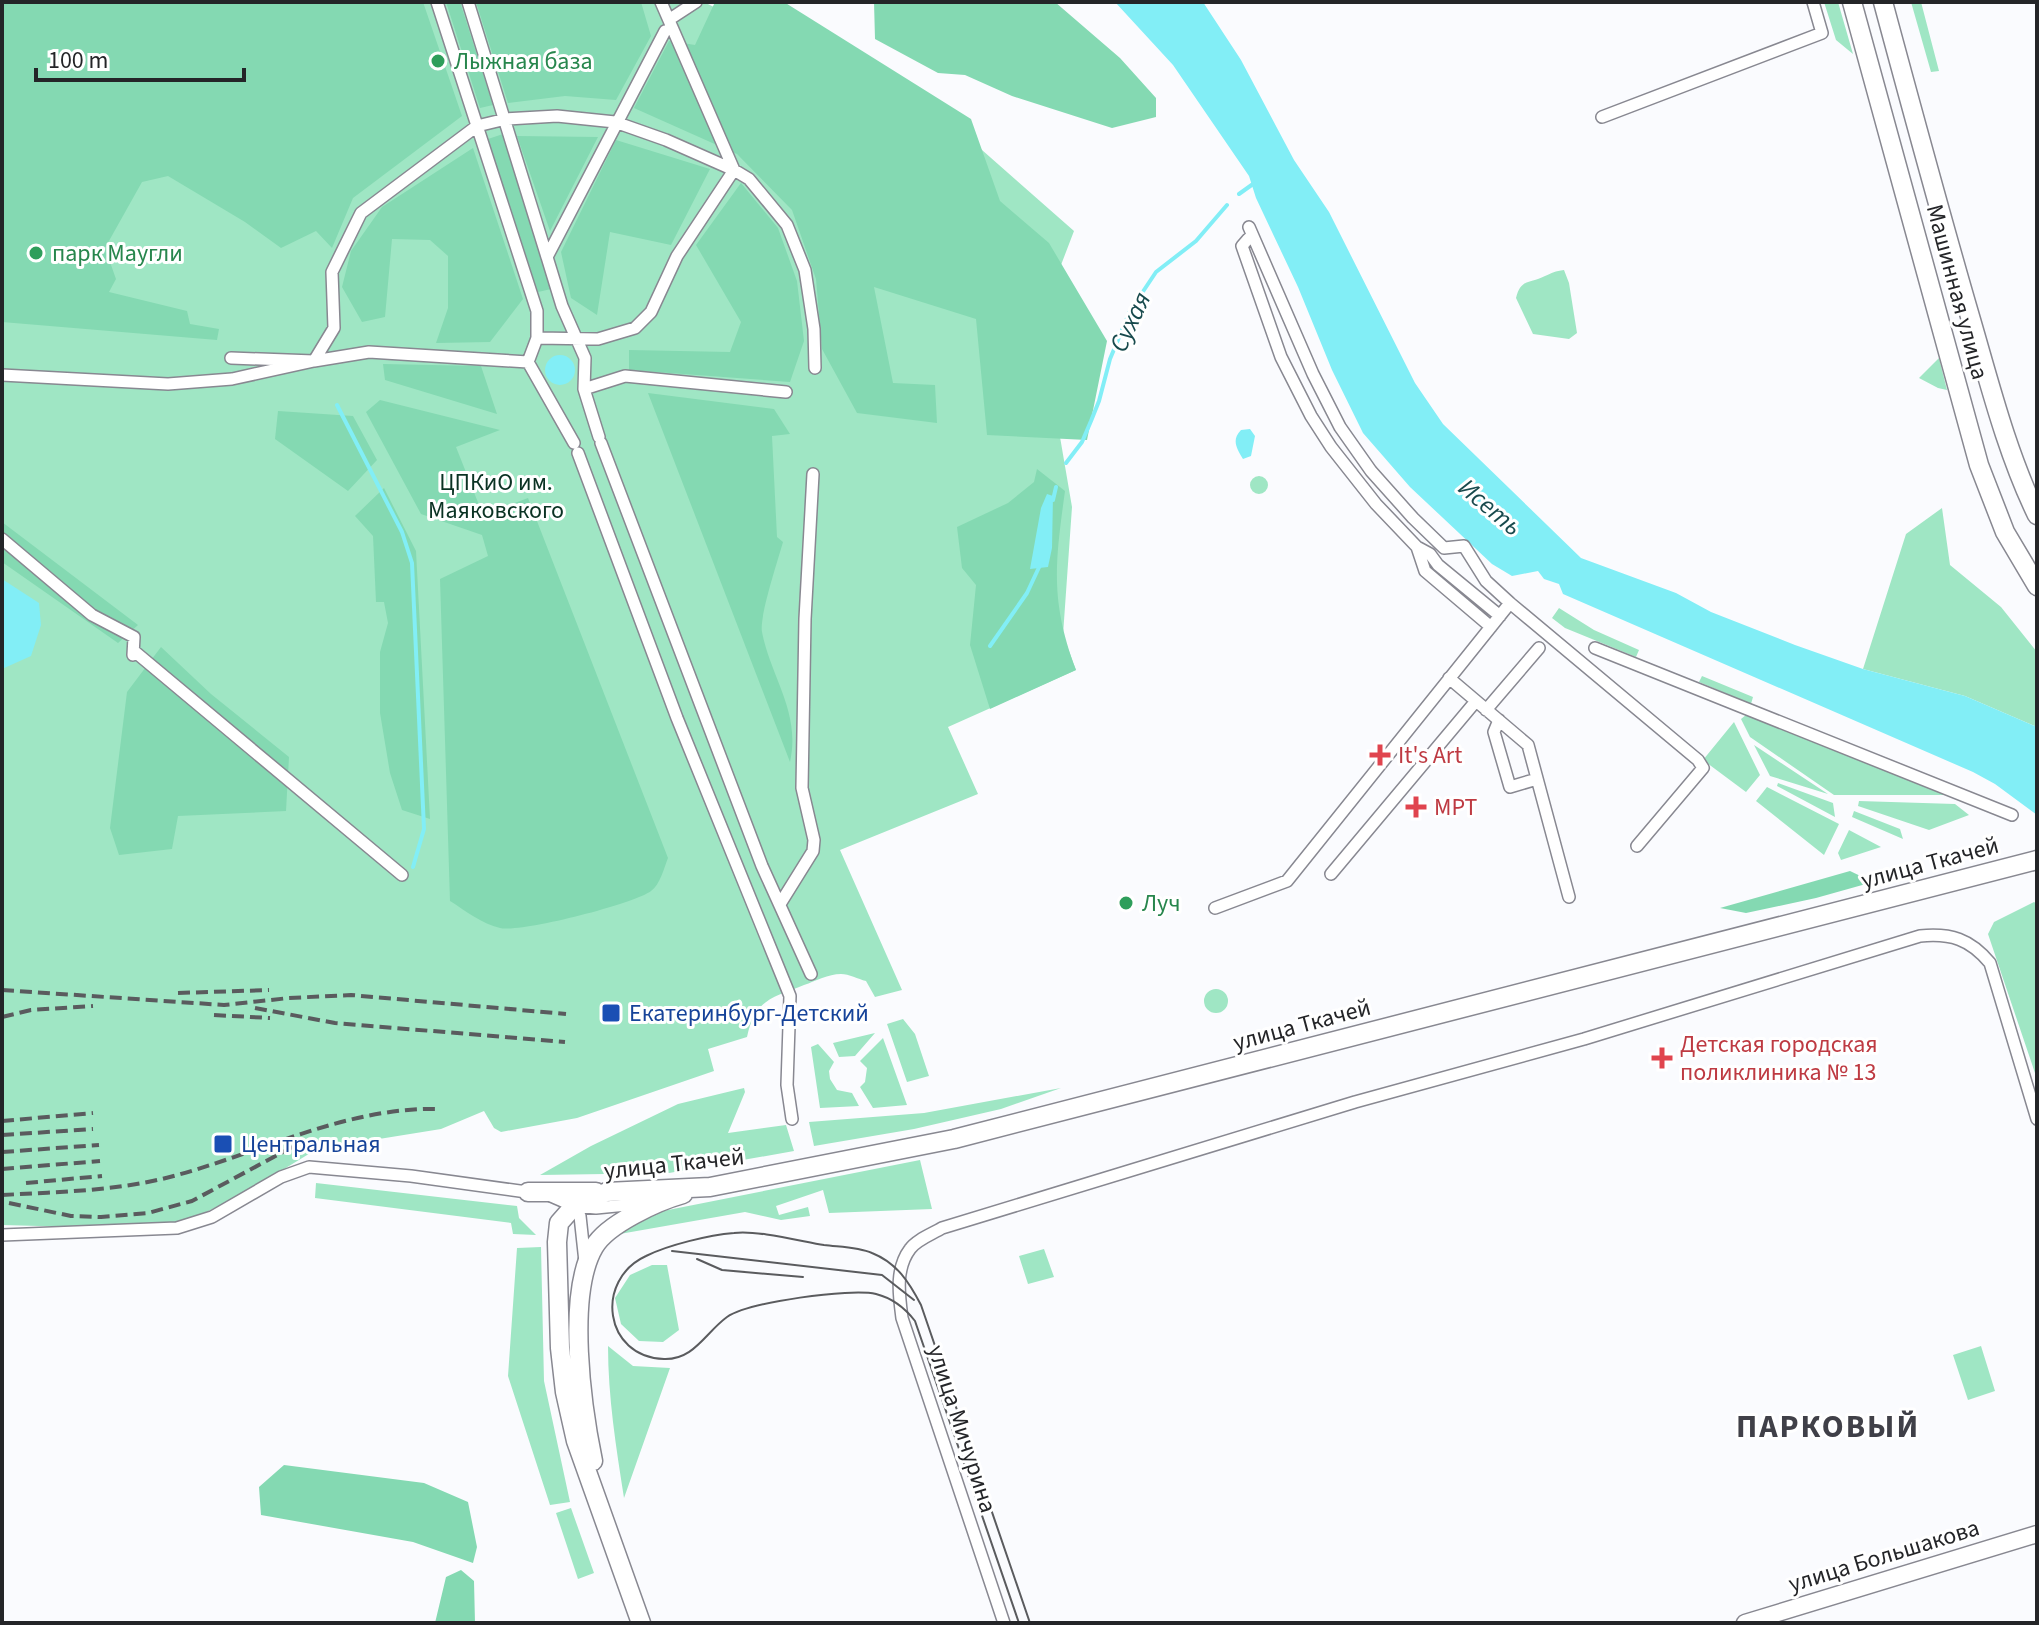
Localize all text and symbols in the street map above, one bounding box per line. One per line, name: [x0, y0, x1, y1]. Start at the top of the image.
scale bar: [36, 32, 244, 82]
text: 100 m: [48, 43, 108, 78]
place label: Лыжная база: [454, 44, 593, 79]
marker: Лыжная база: [429, 52, 447, 70]
street label: Машинная улица: [1917, 200, 1997, 384]
place label: парк Маугли: [52, 236, 183, 271]
marker: парк Маугли: [27, 244, 45, 262]
water label: Сухая: [1100, 286, 1160, 358]
park label: ЦПКиО им. Маяковского: [428, 465, 564, 528]
water label: Исеть: [1450, 470, 1530, 544]
place label: It's Art: [1398, 738, 1462, 773]
marker: It's Art: [1369, 744, 1391, 766]
place label: МРТ: [1434, 790, 1477, 825]
marker: МРТ: [1405, 796, 1427, 818]
street label: улица Ткачей: [1857, 828, 2003, 898]
place label: Луч: [1142, 886, 1181, 921]
marker: Луч: [1117, 894, 1135, 912]
street label: улица Ткачей: [1229, 990, 1375, 1060]
place label: Екатеринбург-Детский: [629, 996, 869, 1031]
marker: Екатеринбург-Детский: [600, 1002, 622, 1024]
place label: Детская городская поликлиника № 13: [1680, 1027, 1878, 1090]
marker: Детская городская поликлиника № 13: [1651, 1047, 1673, 1069]
place label: Центральная: [241, 1127, 381, 1162]
marker: Центральная: [212, 1133, 234, 1155]
street label: улица Ткачей: [602, 1139, 746, 1189]
street label: улица Мичурина: [918, 1341, 1006, 1517]
district label: ПАРКОВЫЙ: [1736, 1404, 1920, 1450]
street label: улица Большакова: [1784, 1510, 1984, 1602]

